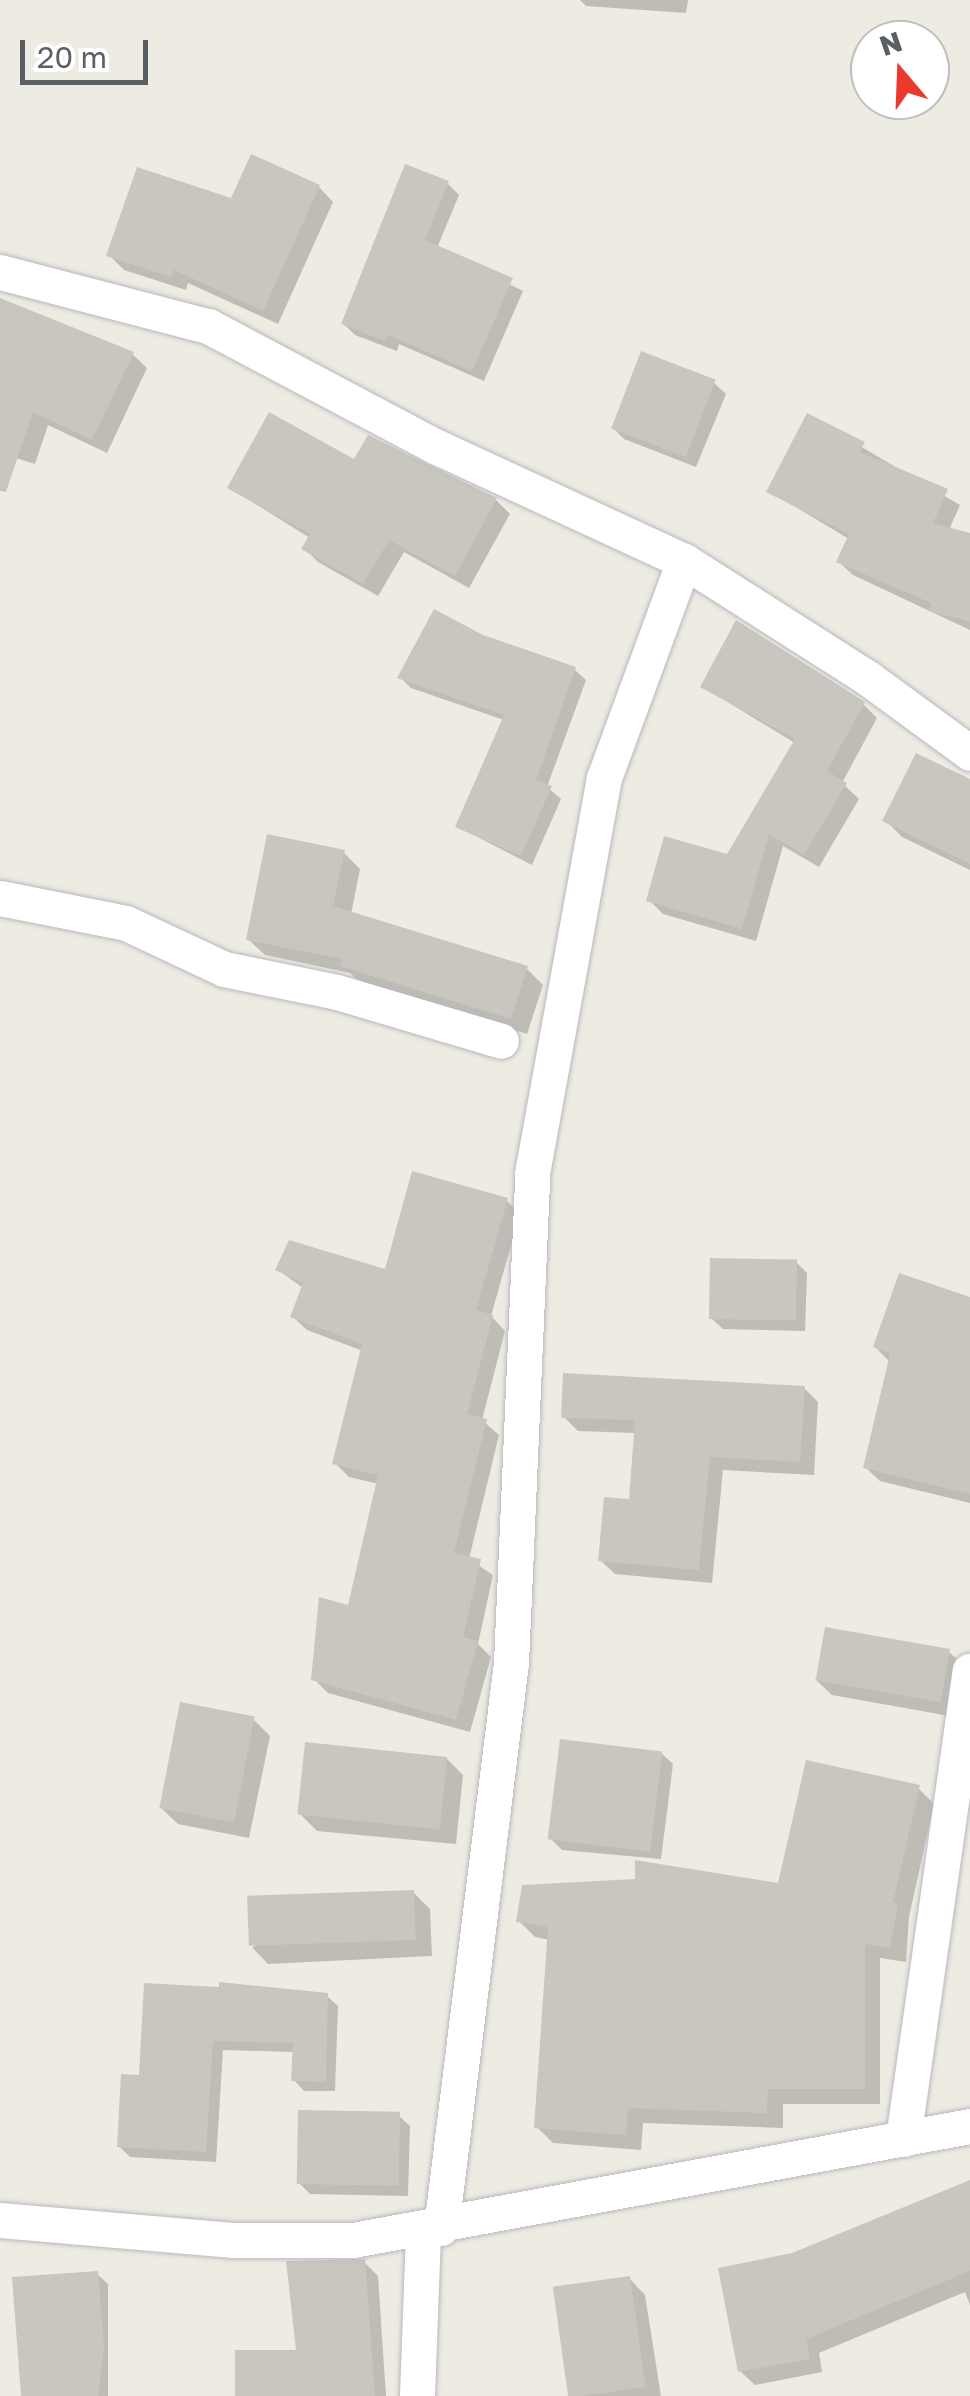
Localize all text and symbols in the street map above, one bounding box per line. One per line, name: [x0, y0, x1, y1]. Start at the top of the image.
scale bar: [25, 20, 152, 82]
north arrow: [850, 20, 950, 120]
text: N: [875, 24, 906, 62]
text: 20 m: [37, 39, 107, 75]

